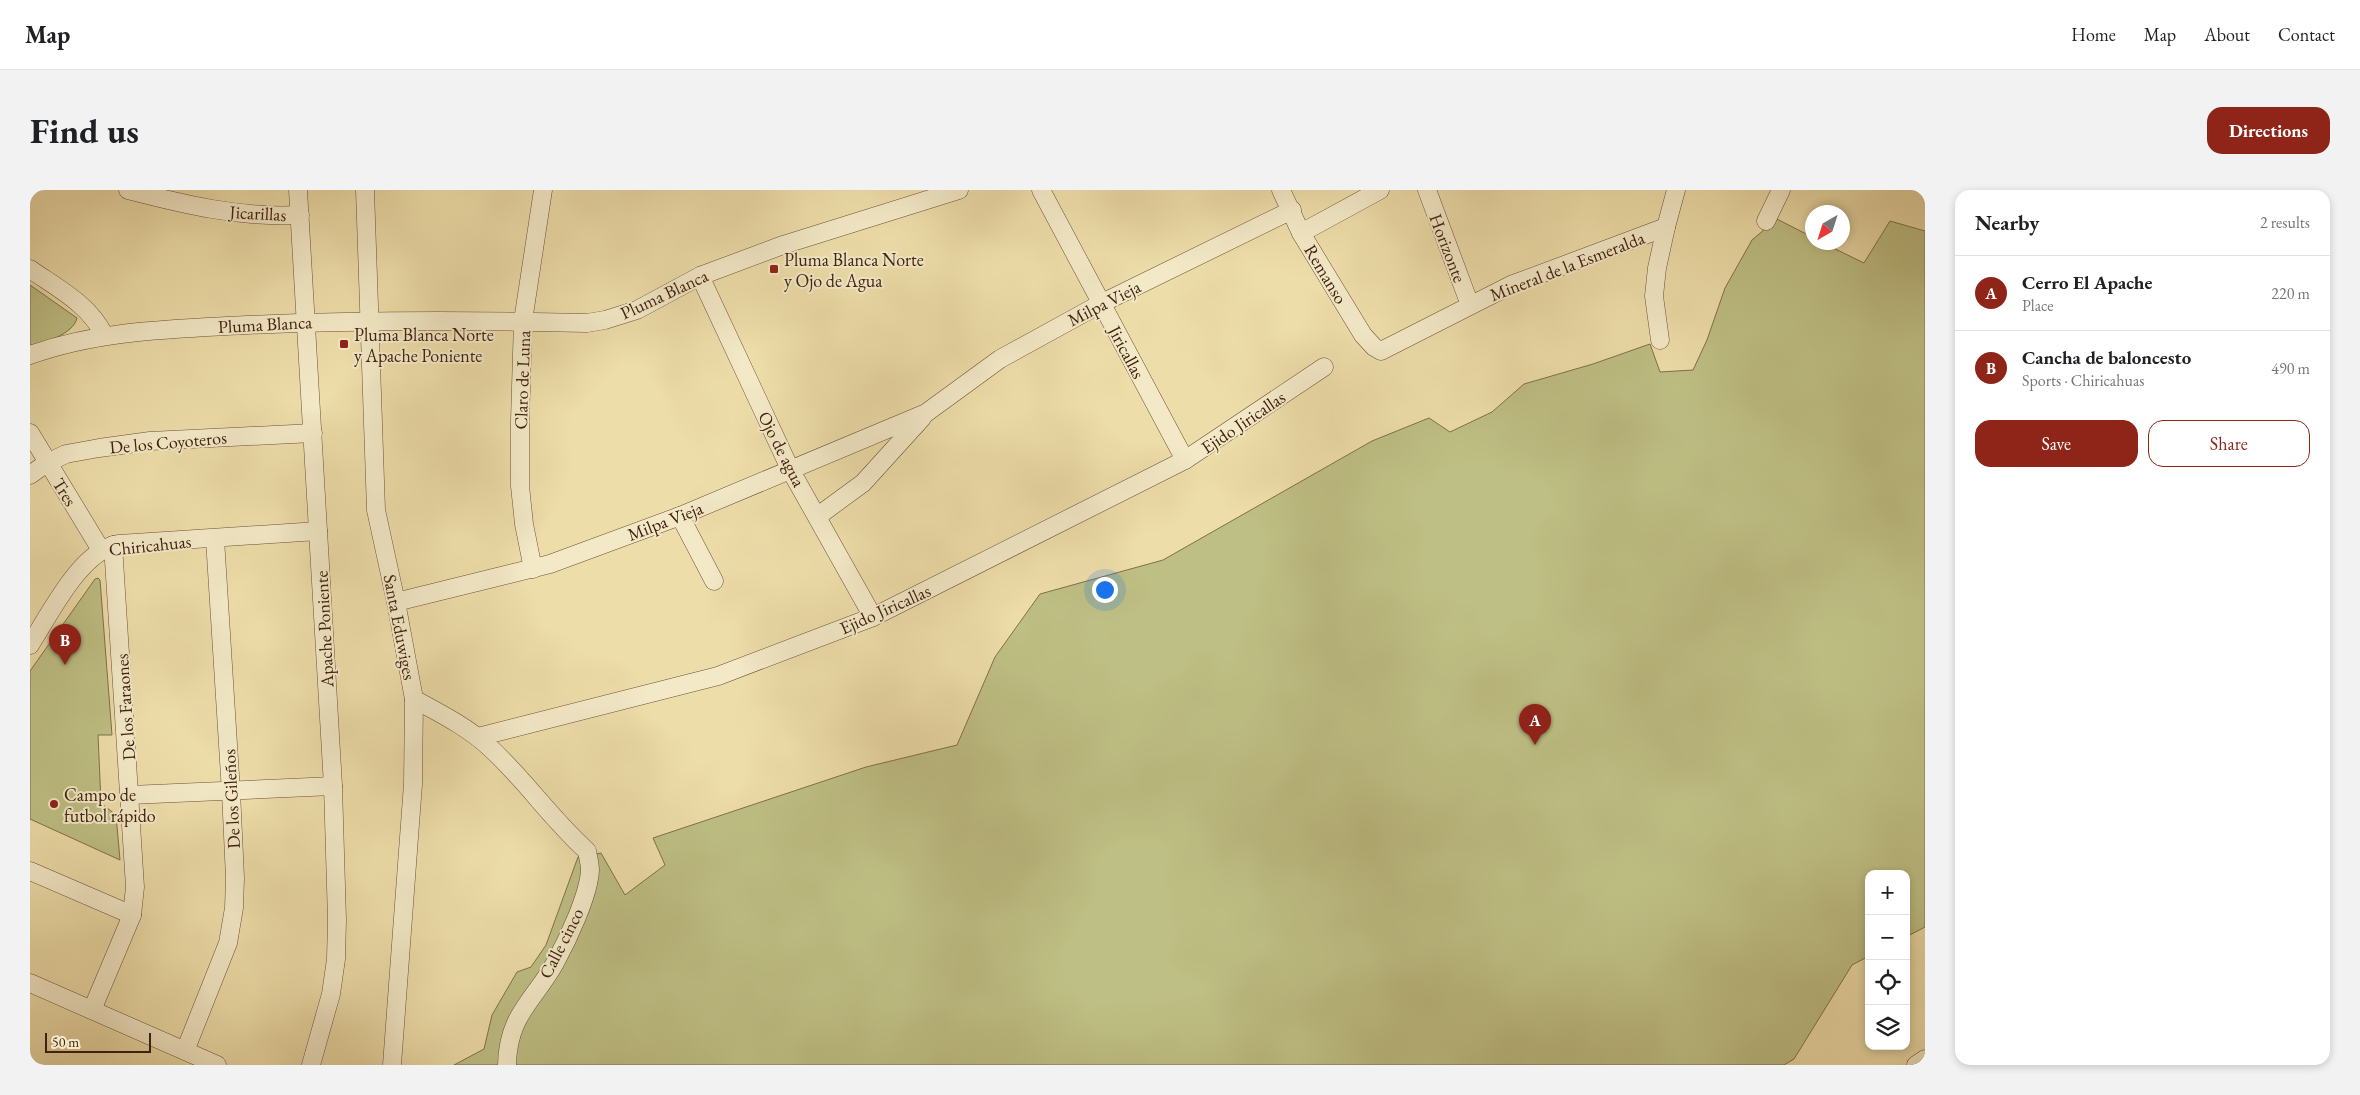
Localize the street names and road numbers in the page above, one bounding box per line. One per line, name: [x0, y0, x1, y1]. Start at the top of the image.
street label: Jicarillas: [227, 200, 287, 226]
street label: Horizonte: [1424, 210, 1472, 286]
street label: Mineral de la Esmeralda: [1486, 226, 1648, 306]
street label: Remanso: [1299, 240, 1353, 308]
street label: Pluma Blanca: [616, 263, 712, 324]
street label: Milpa Vieja: [1064, 274, 1145, 331]
street label: Pluma Blanca: [217, 310, 314, 338]
street label: Jiricallas: [1103, 320, 1151, 383]
street label: Claro de Luna: [509, 329, 535, 430]
street label: Ejido Jiricallas: [1196, 385, 1290, 459]
street label: Ojo de agua: [753, 407, 811, 491]
street label: De los Coyoteros: [108, 425, 228, 459]
street label: Tres: [48, 474, 83, 511]
street label: Milpa Vieja: [624, 496, 707, 546]
street label: Chiricahuas: [108, 529, 193, 561]
street label: Apache Poniente: [309, 570, 339, 689]
street label: Santa Eduwiges: [378, 572, 422, 682]
street label: Ejido Jiricallas: [836, 579, 934, 639]
street label: De los Faraones: [110, 653, 140, 761]
street label: De los Gileños: [217, 748, 245, 850]
street label: Calle cinco: [533, 904, 589, 982]

